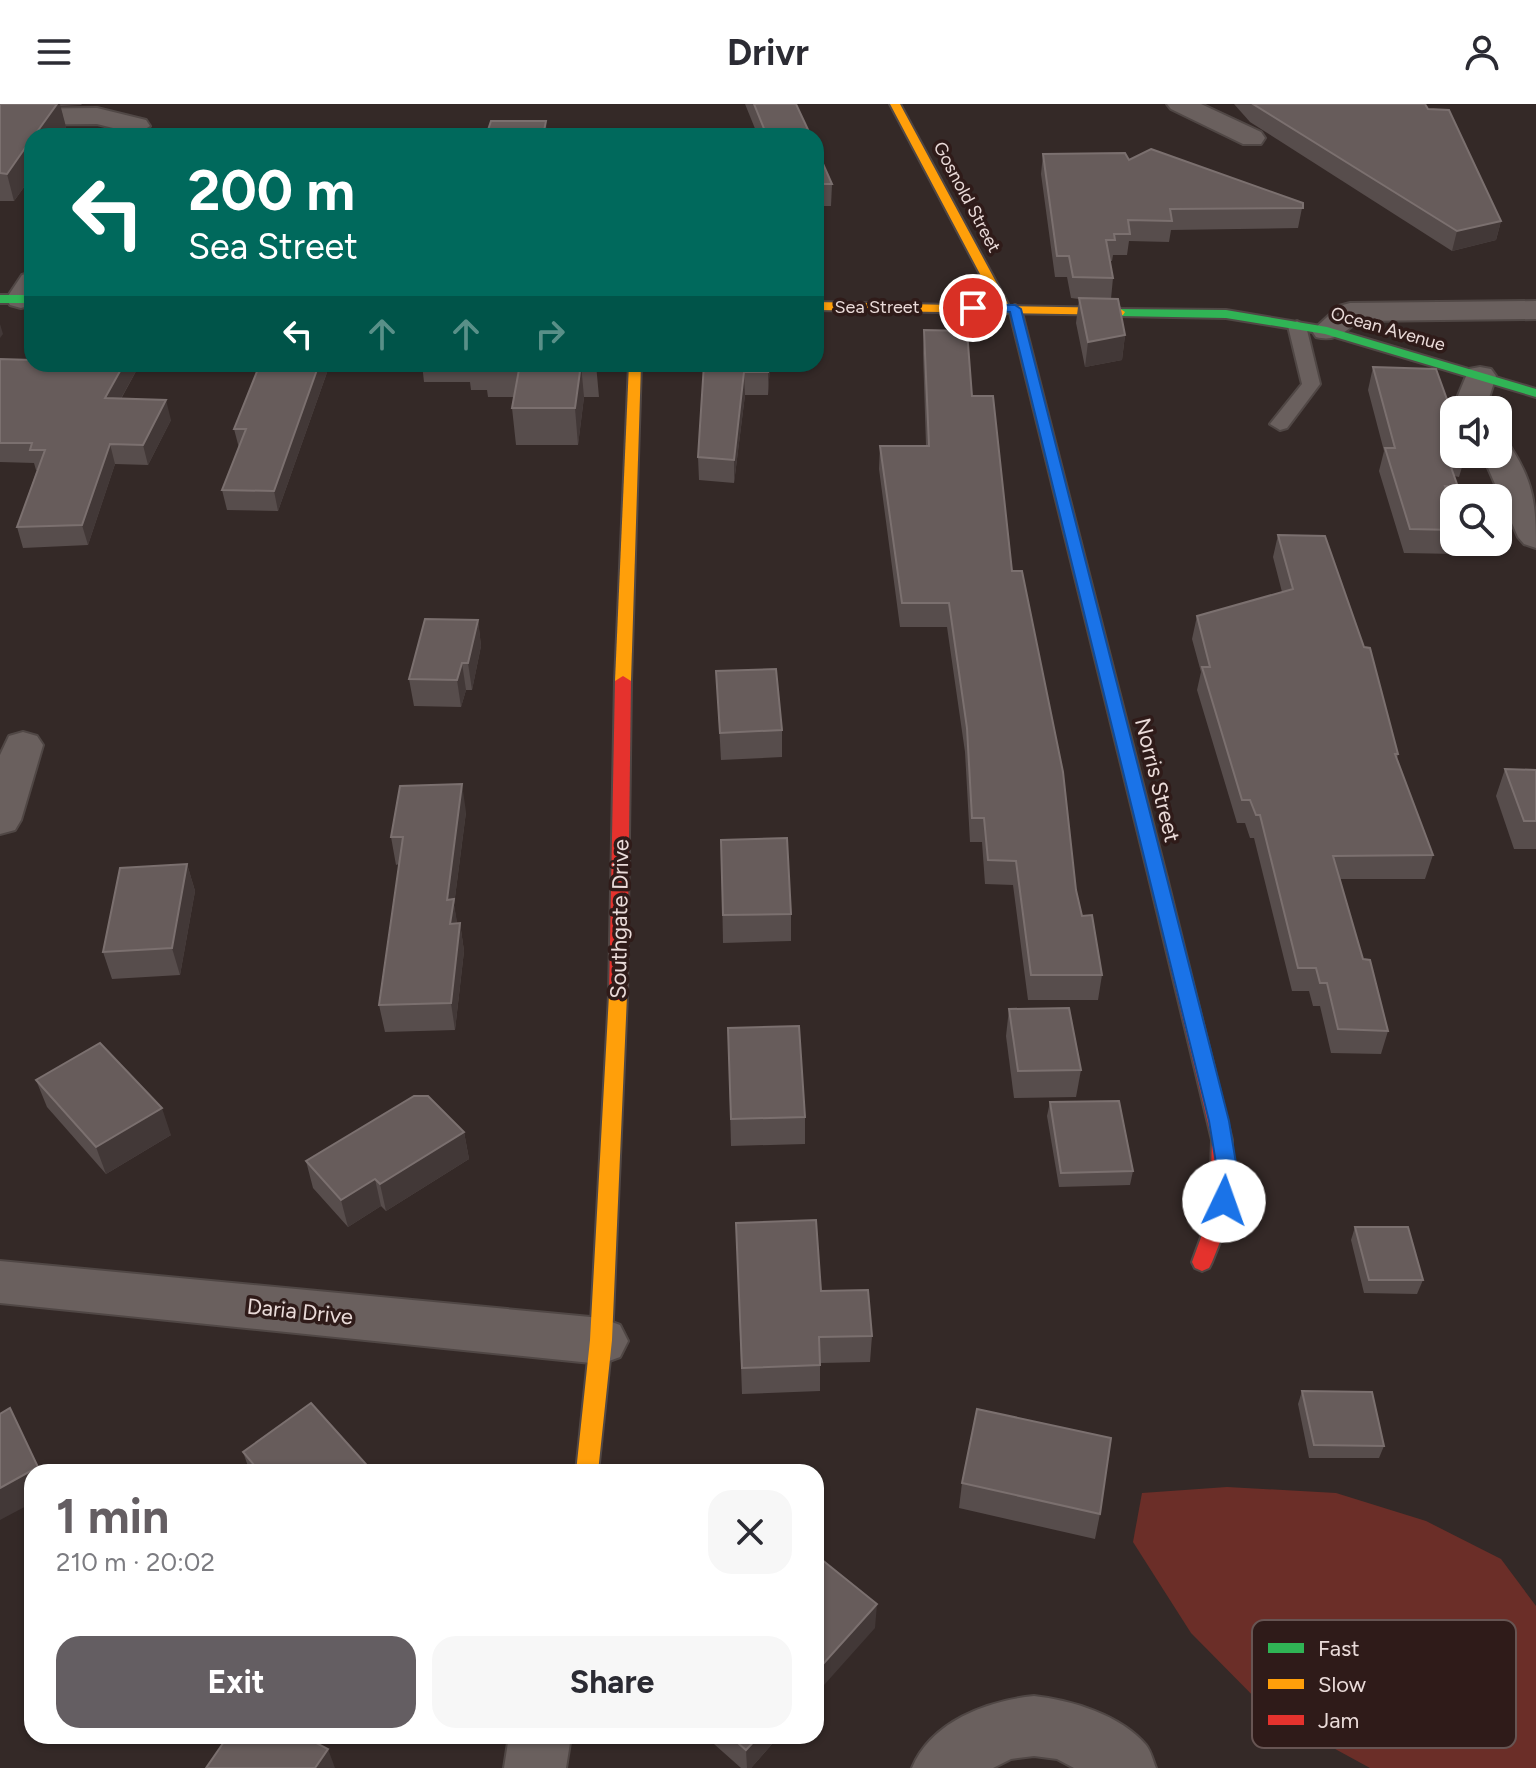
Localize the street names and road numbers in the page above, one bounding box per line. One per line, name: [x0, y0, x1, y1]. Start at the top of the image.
street label: Gosnold Street: [929, 138, 1006, 256]
street label: Sea Street: [835, 296, 920, 318]
street label: Ocean Avenue: [1328, 302, 1448, 356]
street label: Norris Street: [1129, 715, 1186, 845]
street label: Southgate Drive: [605, 839, 634, 999]
street label: Daria Drive: [246, 1293, 354, 1330]

